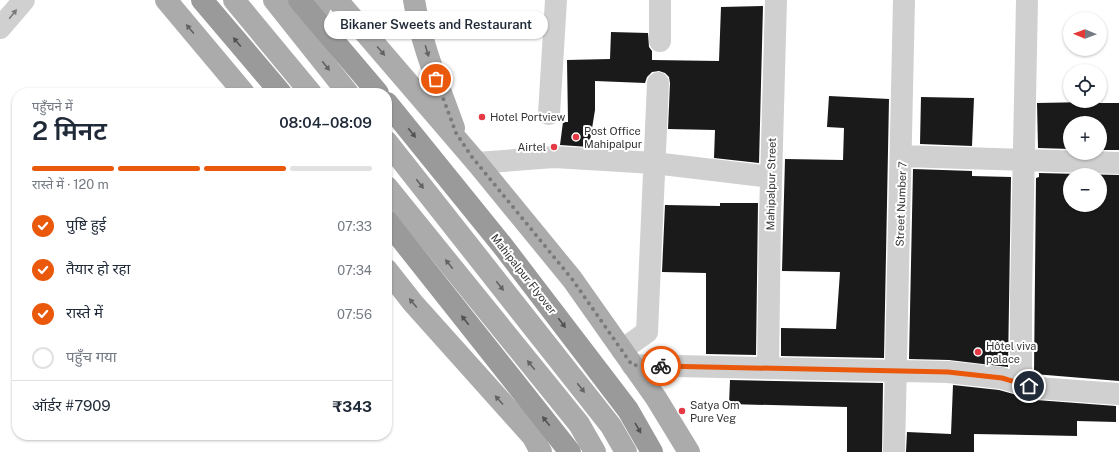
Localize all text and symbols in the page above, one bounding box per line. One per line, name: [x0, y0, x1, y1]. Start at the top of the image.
one-way arrow: [8, 9, 17, 20]
callout: Bikaner Sweets and Restaurant: [324, 11, 548, 39]
north arrow: [1063, 12, 1107, 56]
map controls: [1063, 12, 1107, 212]
text: Bikaner Sweets and Restaurant: [340, 17, 532, 32]
one-way arrow: [186, 24, 195, 35]
one-way arrow: [233, 37, 242, 47]
one-way arrow: [376, 46, 385, 56]
one-way arrow: [424, 46, 430, 58]
one-way arrow: [322, 60, 331, 71]
pin: [419, 62, 453, 96]
button: locate: [1063, 64, 1107, 108]
icon: bag: [425, 68, 447, 90]
text: पहुँचने में: [32, 99, 73, 114]
place label: Hotel Portview: [490, 111, 566, 123]
marker: Hotel Portview: [477, 112, 487, 122]
text: 08:04–08:09: [279, 114, 372, 131]
text: 2 मिनट: [32, 115, 107, 146]
button: +: [1063, 116, 1107, 160]
place label: Post Office Mahipalpur: [584, 125, 642, 150]
one-way arrow: [407, 128, 416, 139]
marker: Post Office Mahipalpur: [571, 132, 581, 142]
street label: Mahipalpur Street: [764, 137, 778, 231]
place label: Airtel: [518, 141, 546, 153]
marker: Airtel: [549, 142, 559, 152]
street label: Street Number 7: [894, 161, 909, 247]
button: −: [1063, 168, 1107, 212]
text: रास्ते में · 120 m: [32, 177, 109, 192]
one-way arrow: [415, 178, 424, 189]
icon: check: [32, 215, 54, 237]
text: पुष्टि हुई: [66, 216, 106, 233]
text: 07:33: [337, 219, 372, 234]
street label: Mahipalpur Flyover: [489, 232, 559, 316]
one-way arrow: [445, 258, 453, 269]
icon: check: [32, 259, 54, 281]
text: तैयार हो रहा: [66, 260, 130, 277]
text: 07:34: [337, 263, 372, 278]
one-way arrow: [496, 281, 505, 292]
one-way arrow: [409, 297, 418, 308]
icon: check: [32, 303, 54, 325]
text: रास्ते में: [66, 304, 103, 321]
text: 07:56: [337, 307, 372, 322]
one-way arrow: [461, 314, 469, 325]
one-way arrow: [557, 318, 566, 329]
place label: Hôtel viva palace: [986, 340, 1036, 365]
courier: [641, 346, 681, 386]
marker: Hôtel viva palace: [973, 347, 983, 357]
text: पहुँच गया: [66, 348, 117, 365]
icon: bike: [650, 355, 672, 377]
one-way arrow: [526, 359, 535, 370]
pin: [1012, 369, 1046, 403]
icon: home: [1018, 375, 1040, 397]
one-way arrow: [577, 383, 585, 394]
one-way arrow: [495, 395, 504, 405]
text: ऑर्डर #7909: [32, 397, 111, 414]
text: ₹343: [333, 398, 372, 415]
place label: Satya Om Pure Veg: [690, 399, 739, 424]
marker: Satya Om Pure Veg: [677, 406, 687, 416]
one-way arrow: [542, 416, 550, 427]
one-way arrow: [635, 422, 642, 434]

